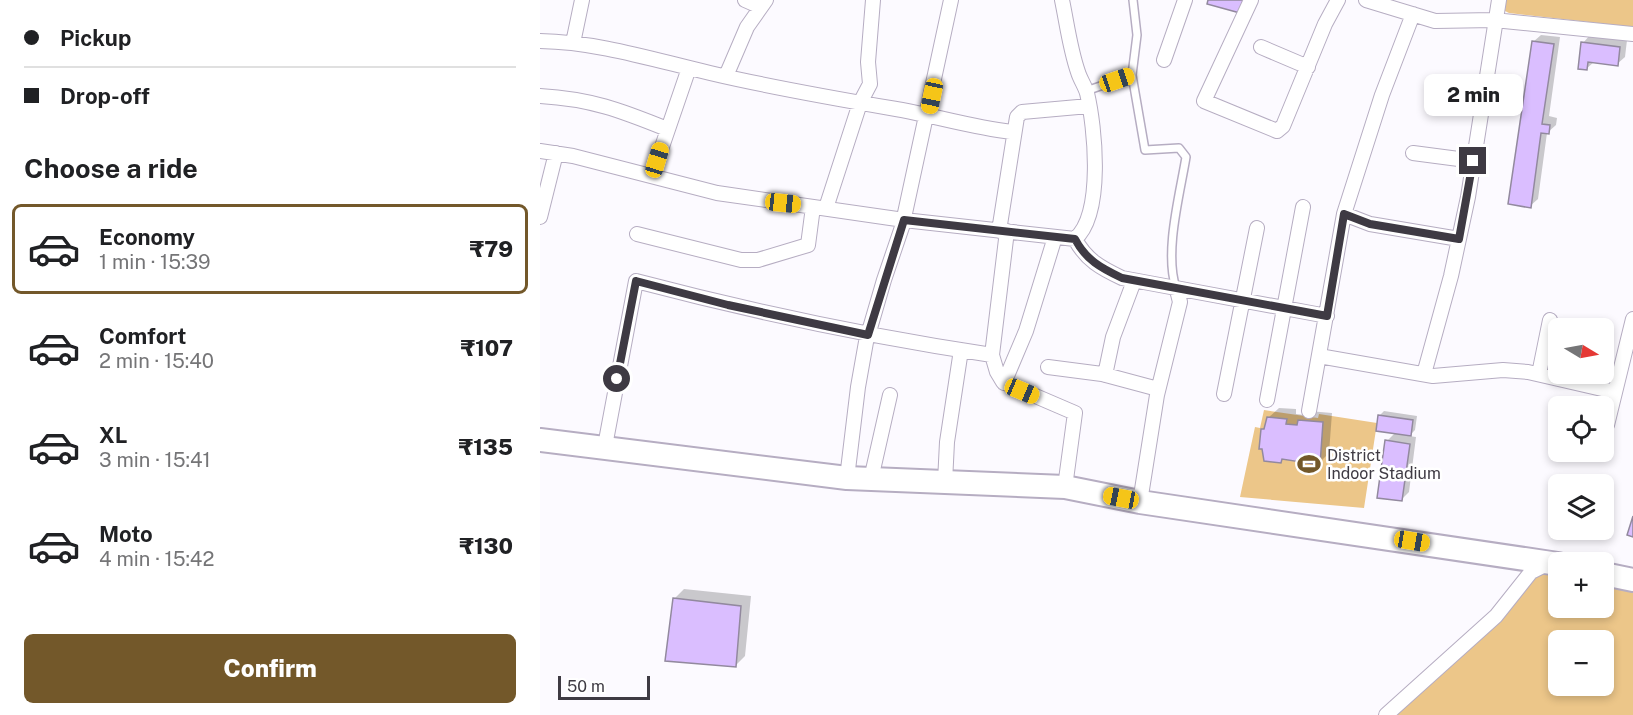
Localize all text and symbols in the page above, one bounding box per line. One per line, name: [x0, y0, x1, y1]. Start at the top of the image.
text: Pickup: [60, 25, 131, 51]
car: [1097, 66, 1137, 94]
callout: 2 min: [1424, 74, 1522, 116]
car: [919, 77, 945, 115]
text: Drop-off: [60, 83, 150, 109]
text: 2 min: [1447, 83, 1500, 107]
car: [643, 140, 671, 180]
route end: [1459, 147, 1486, 174]
text: Choose a ride: [24, 152, 198, 184]
car: [764, 192, 802, 214]
icon: car: [27, 222, 81, 276]
text: Economy: [99, 224, 195, 250]
text: ₹79: [469, 236, 513, 262]
text: 1 min · 15:39: [99, 250, 211, 274]
north arrow: [1548, 318, 1614, 384]
map controls: [1548, 318, 1614, 696]
icon: car: [27, 321, 81, 375]
text: Comfort: [99, 323, 186, 349]
text: ₹107: [460, 335, 513, 361]
text: 2 min · 15:40: [99, 349, 214, 373]
route start: [603, 365, 630, 392]
car: [1002, 376, 1042, 406]
button: locate: [1548, 396, 1614, 462]
icon: car: [27, 420, 81, 474]
text: XL: [99, 422, 127, 448]
text: ₹135: [458, 434, 513, 460]
place label: District Indoor Stadium: [1327, 446, 1441, 483]
text: 3 min · 15:41: [99, 448, 211, 472]
sports icon: District Indoor Stadium: [1296, 451, 1322, 477]
button: layers: [1548, 474, 1614, 540]
car: [1102, 486, 1140, 510]
icon: car: [27, 519, 81, 573]
text: Moto: [99, 521, 153, 547]
car: [1393, 529, 1431, 553]
text: ₹130: [459, 533, 513, 559]
text: 4 min · 15:42: [99, 547, 214, 571]
button: +: [1548, 552, 1614, 618]
button: −: [1548, 630, 1614, 696]
button: Confirm: [24, 634, 516, 703]
scale bar: [558, 673, 650, 700]
text: 50 m: [567, 677, 605, 696]

